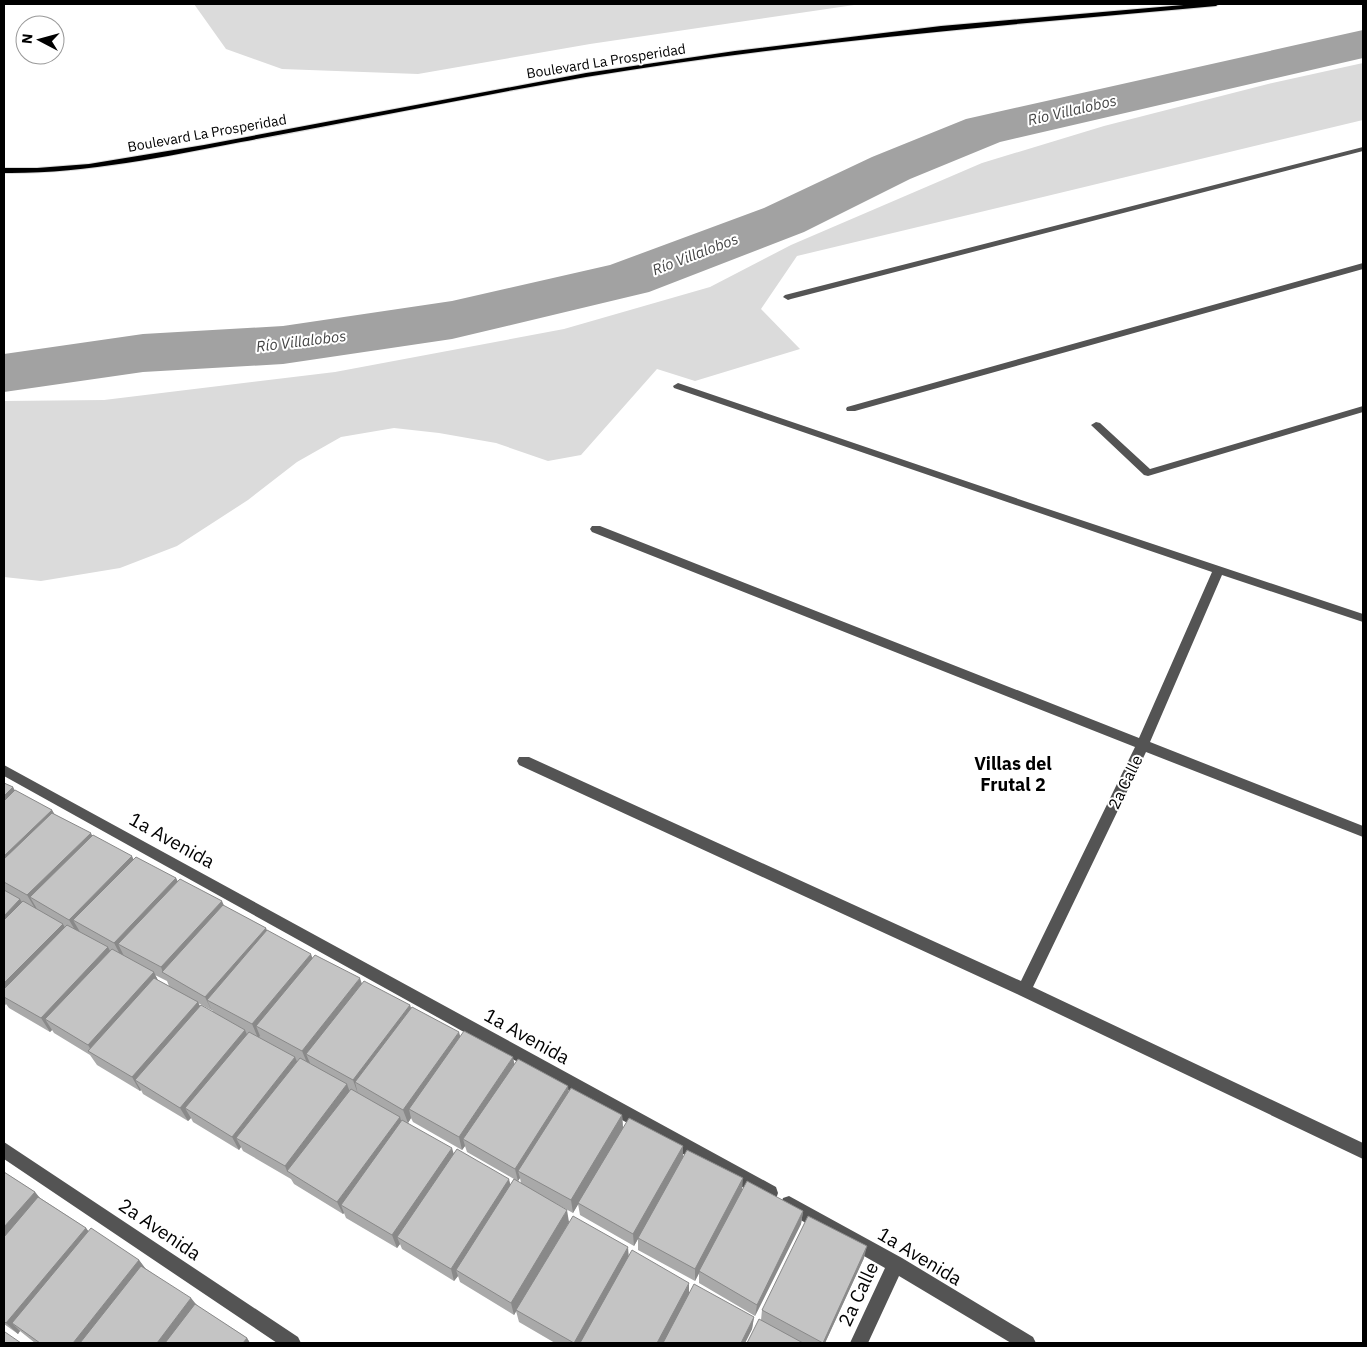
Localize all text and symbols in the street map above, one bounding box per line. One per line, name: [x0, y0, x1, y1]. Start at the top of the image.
north arrow: [15, 15, 65, 65]
text: N: [18, 33, 37, 45]
street label: Boulevard La Prosperidad: [525, 40, 687, 82]
water label: Río Villalobos: [1026, 91, 1118, 129]
street label: Boulevard La Prosperidad: [126, 110, 288, 156]
water label: Río Villalobos: [649, 229, 741, 279]
water label: Río Villalobos: [255, 326, 347, 356]
street label: 2a Calle: [1103, 751, 1147, 812]
district label: Villas del Frutal 2: [974, 752, 1052, 796]
street label: 1a Avenida: [125, 807, 219, 873]
street label: 1a Avenida: [480, 1003, 574, 1069]
street label: 2a Avenida: [114, 1193, 206, 1265]
street label: 1a Avenida: [873, 1221, 967, 1291]
street label: 2a Calle: [833, 1258, 883, 1330]

